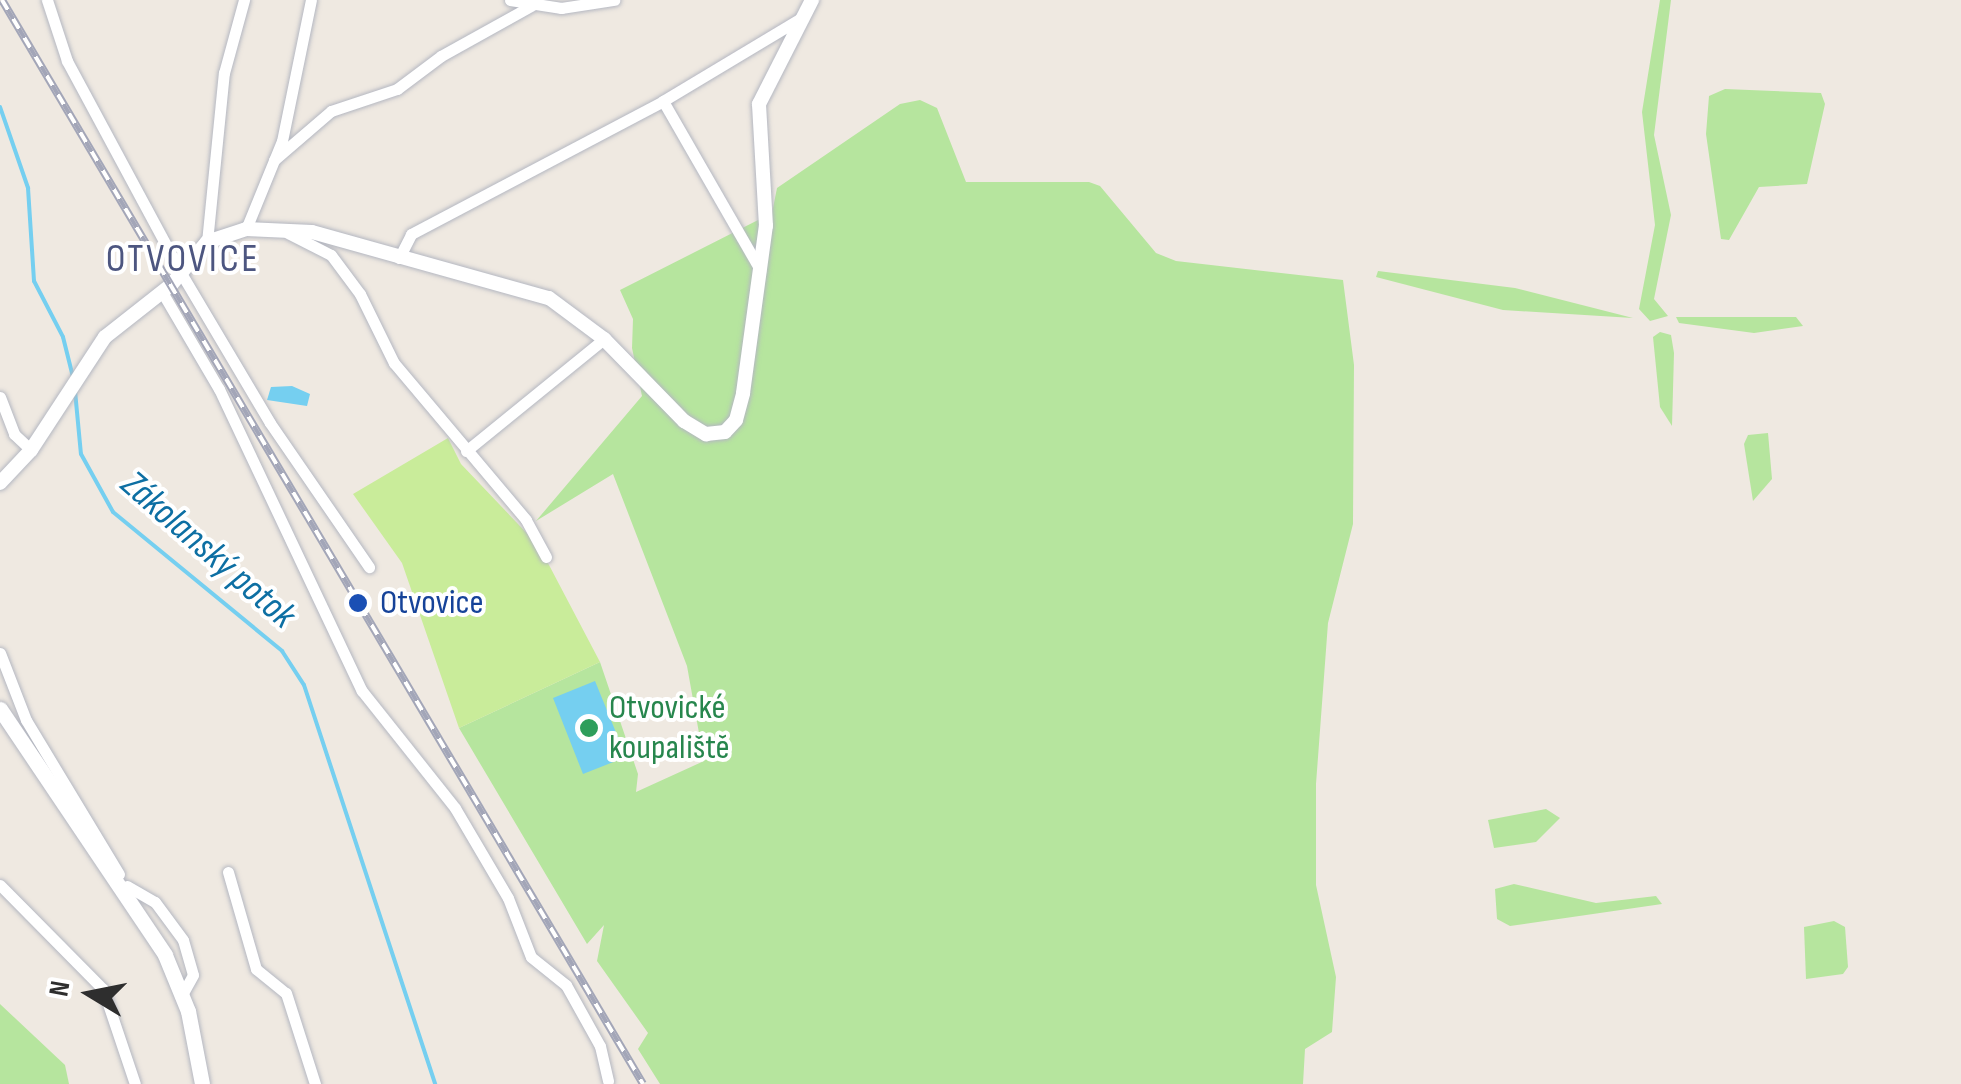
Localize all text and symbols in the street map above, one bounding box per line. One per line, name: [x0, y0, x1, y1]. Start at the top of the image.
district label: OTVOVICE: [106, 235, 260, 283]
water label: Zákolanský potok: [111, 462, 305, 638]
place label: Otvovice: [380, 582, 483, 624]
marker: Otvovice: [345, 590, 371, 616]
place label: Otvovické koupaliště: [609, 687, 730, 769]
marker: Otvovické koupaliště: [578, 717, 600, 739]
north arrow: [40, 944, 140, 1044]
text: N: [42, 978, 78, 999]

